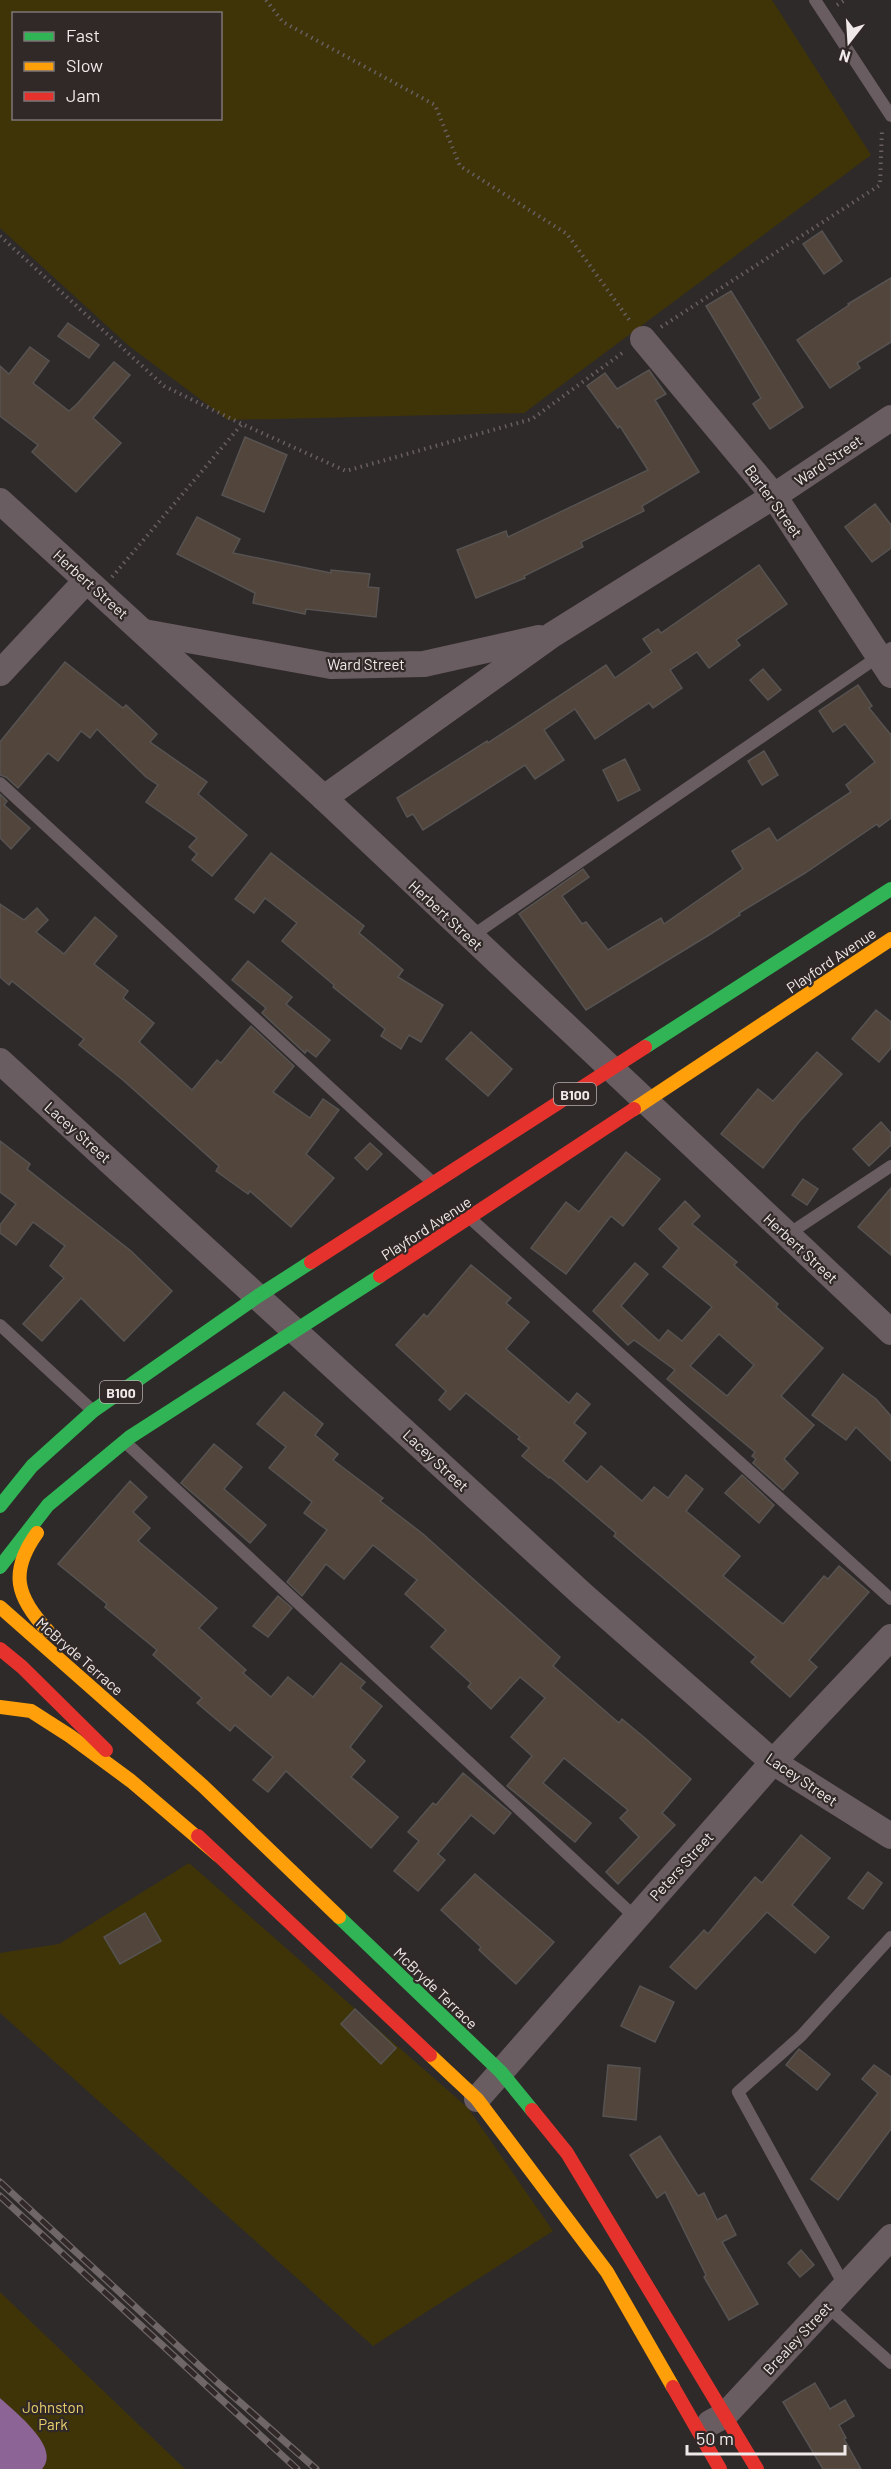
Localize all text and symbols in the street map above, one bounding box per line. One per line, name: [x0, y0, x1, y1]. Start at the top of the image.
legend: [12, 12, 222, 120]
north arrow: [819, 12, 879, 72]
text: Fast: [66, 24, 100, 46]
text: N: [837, 46, 852, 67]
text: Slow: [66, 54, 103, 76]
text: Jam: [66, 84, 100, 106]
street label: Ward Street: [791, 431, 865, 489]
street label: Barter Street: [742, 461, 806, 541]
street label: Herbert Street: [50, 546, 132, 622]
street label: Ward Street: [327, 655, 405, 673]
street label: Herbert Street: [405, 876, 487, 954]
street label: Playford Avenue: [783, 923, 879, 997]
road number: B100: [554, 1083, 596, 1105]
street label: Lacey Street: [41, 1098, 115, 1166]
street label: Playford Avenue: [378, 1192, 474, 1264]
street label: Herbert Street: [760, 1209, 842, 1287]
road number: B100: [100, 1381, 142, 1403]
street label: Lacey Street: [400, 1425, 472, 1495]
street label: McBryde Terrace: [33, 1613, 127, 1699]
street label: Lacey Street: [763, 1748, 841, 1810]
street label: Peters Street: [645, 1828, 717, 1904]
street label: McBryde Terrace: [390, 1944, 482, 2032]
street label: Brealey Street: [759, 2298, 835, 2378]
park label: Johnston Park: [22, 2398, 84, 2433]
scale bar: [687, 2418, 844, 2456]
text: 50 m: [696, 2427, 734, 2449]

